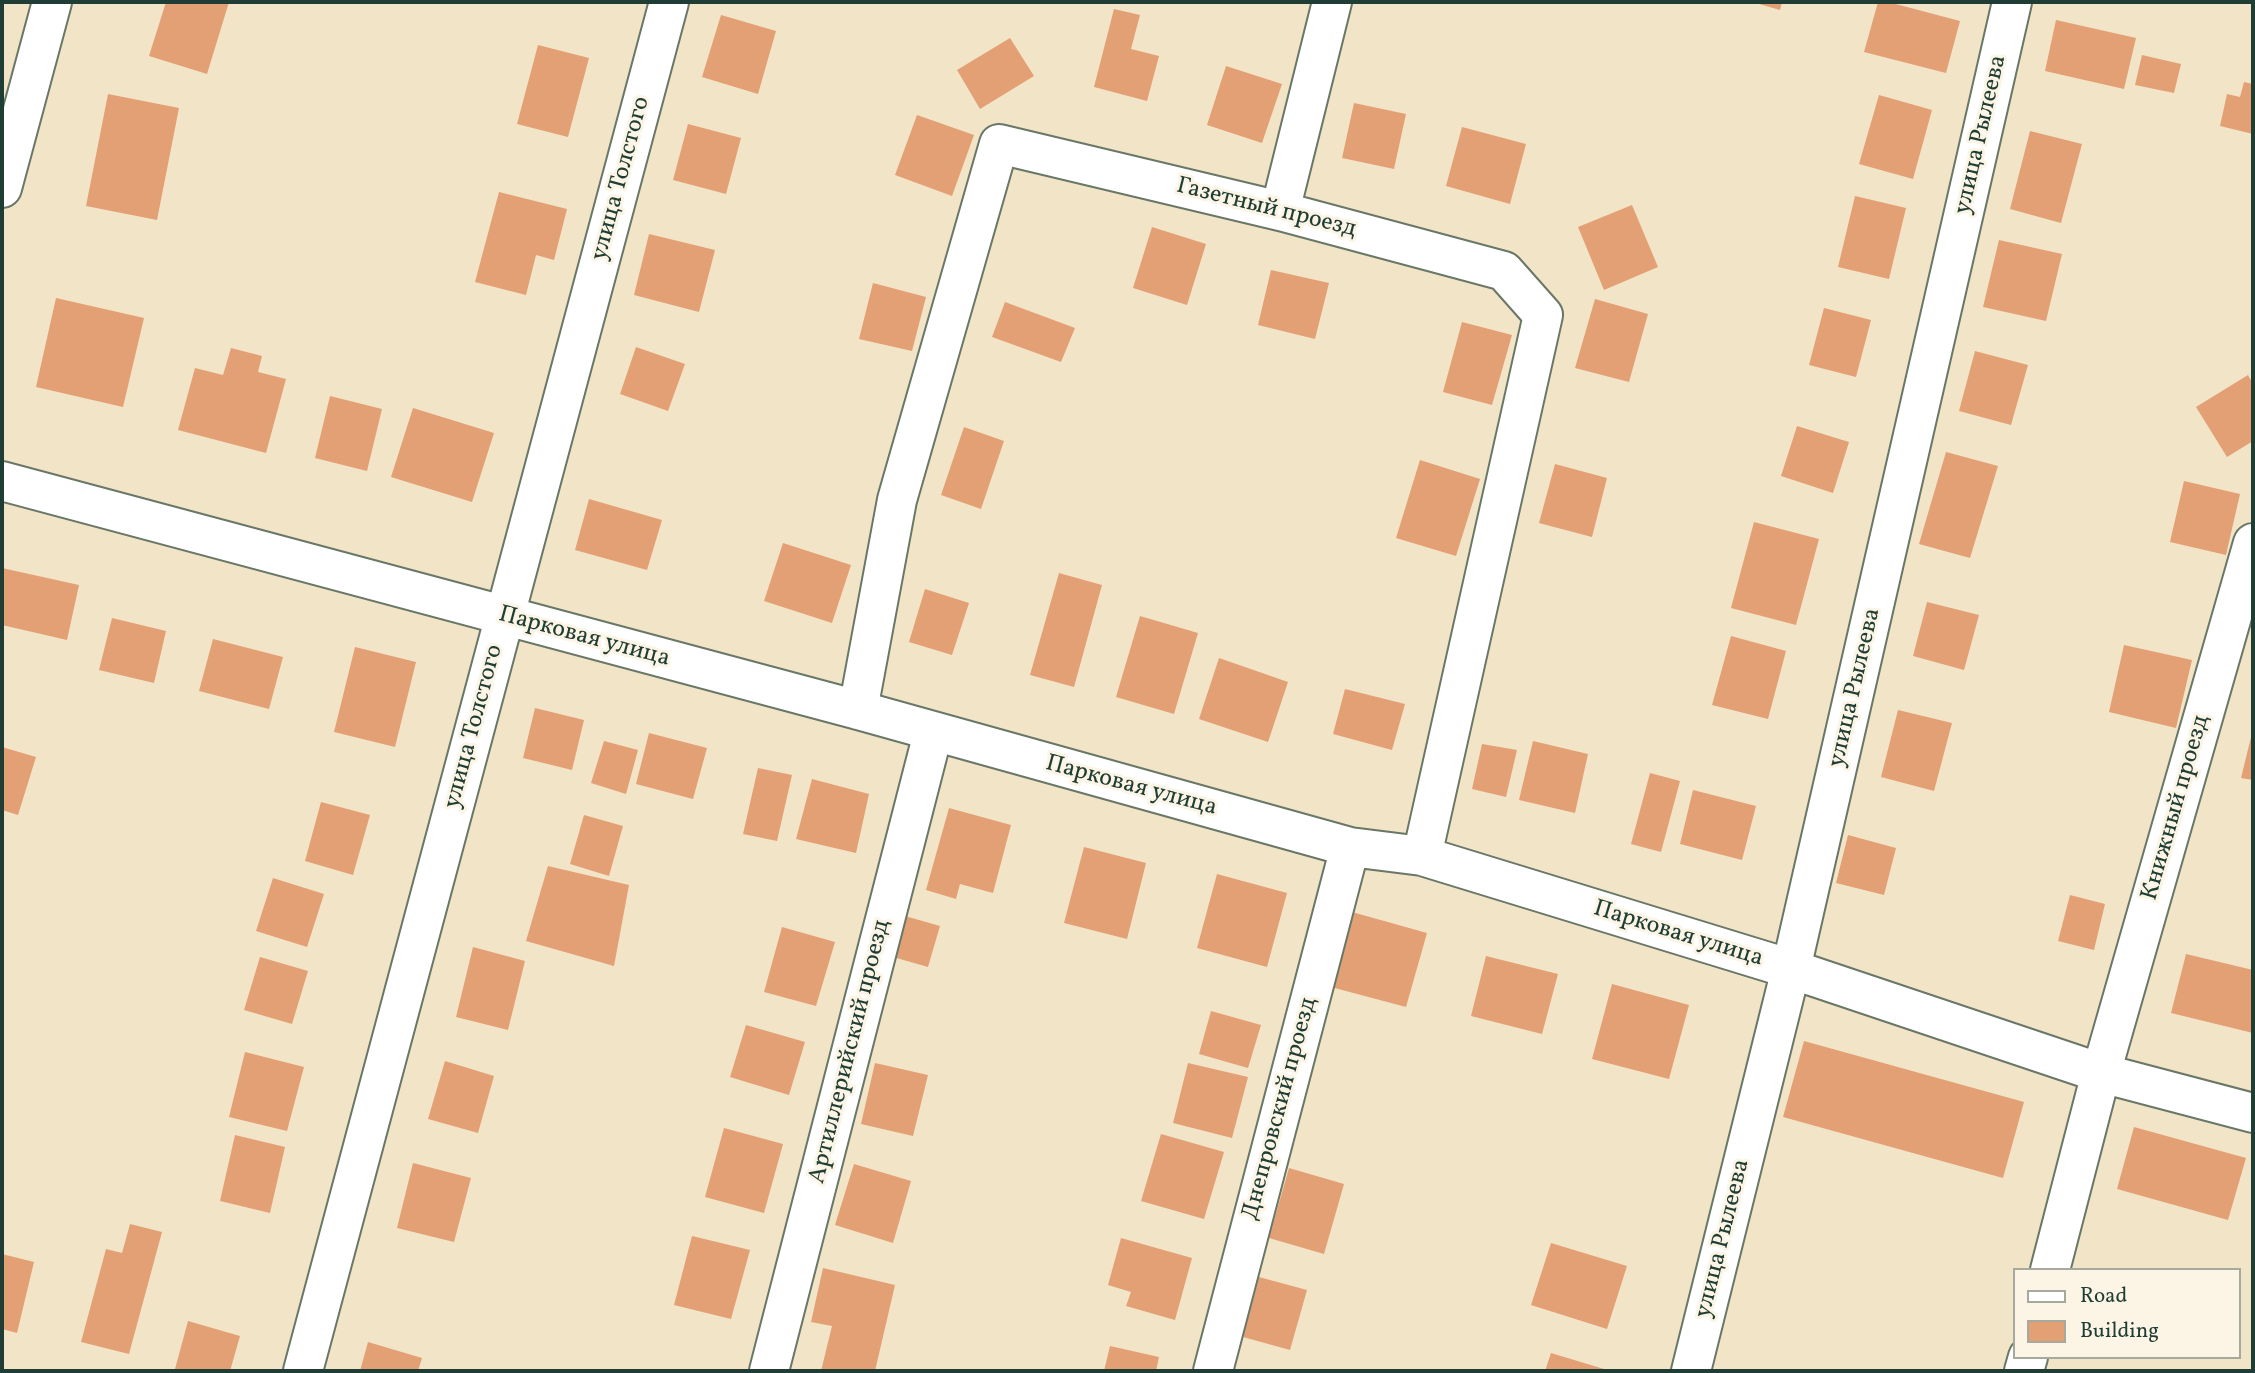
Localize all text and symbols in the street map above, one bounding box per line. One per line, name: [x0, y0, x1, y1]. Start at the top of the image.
street label: улица Рылеева: [1950, 53, 2014, 217]
street label: улица Толстого: [586, 94, 658, 264]
street label: Газетный проезд: [1173, 173, 1359, 245]
street label: Парковая улица: [495, 601, 673, 675]
street label: улица Рылеева: [1824, 606, 1888, 770]
street label: улица Толстого: [439, 642, 511, 812]
street label: Книжный проезд: [2137, 712, 2217, 904]
street label: Парковая улица: [1042, 750, 1220, 824]
street label: Парковая улица: [1590, 895, 1766, 975]
street label: Артиллерийский проезд: [804, 917, 898, 1187]
street label: Днепровский проезд: [1237, 994, 1325, 1224]
street label: улица Рылеева: [1690, 1157, 1758, 1321]
legend: [2014, 1268, 2241, 1359]
text: Road: [2080, 1282, 2127, 1311]
text: Building: [2080, 1317, 2159, 1346]

